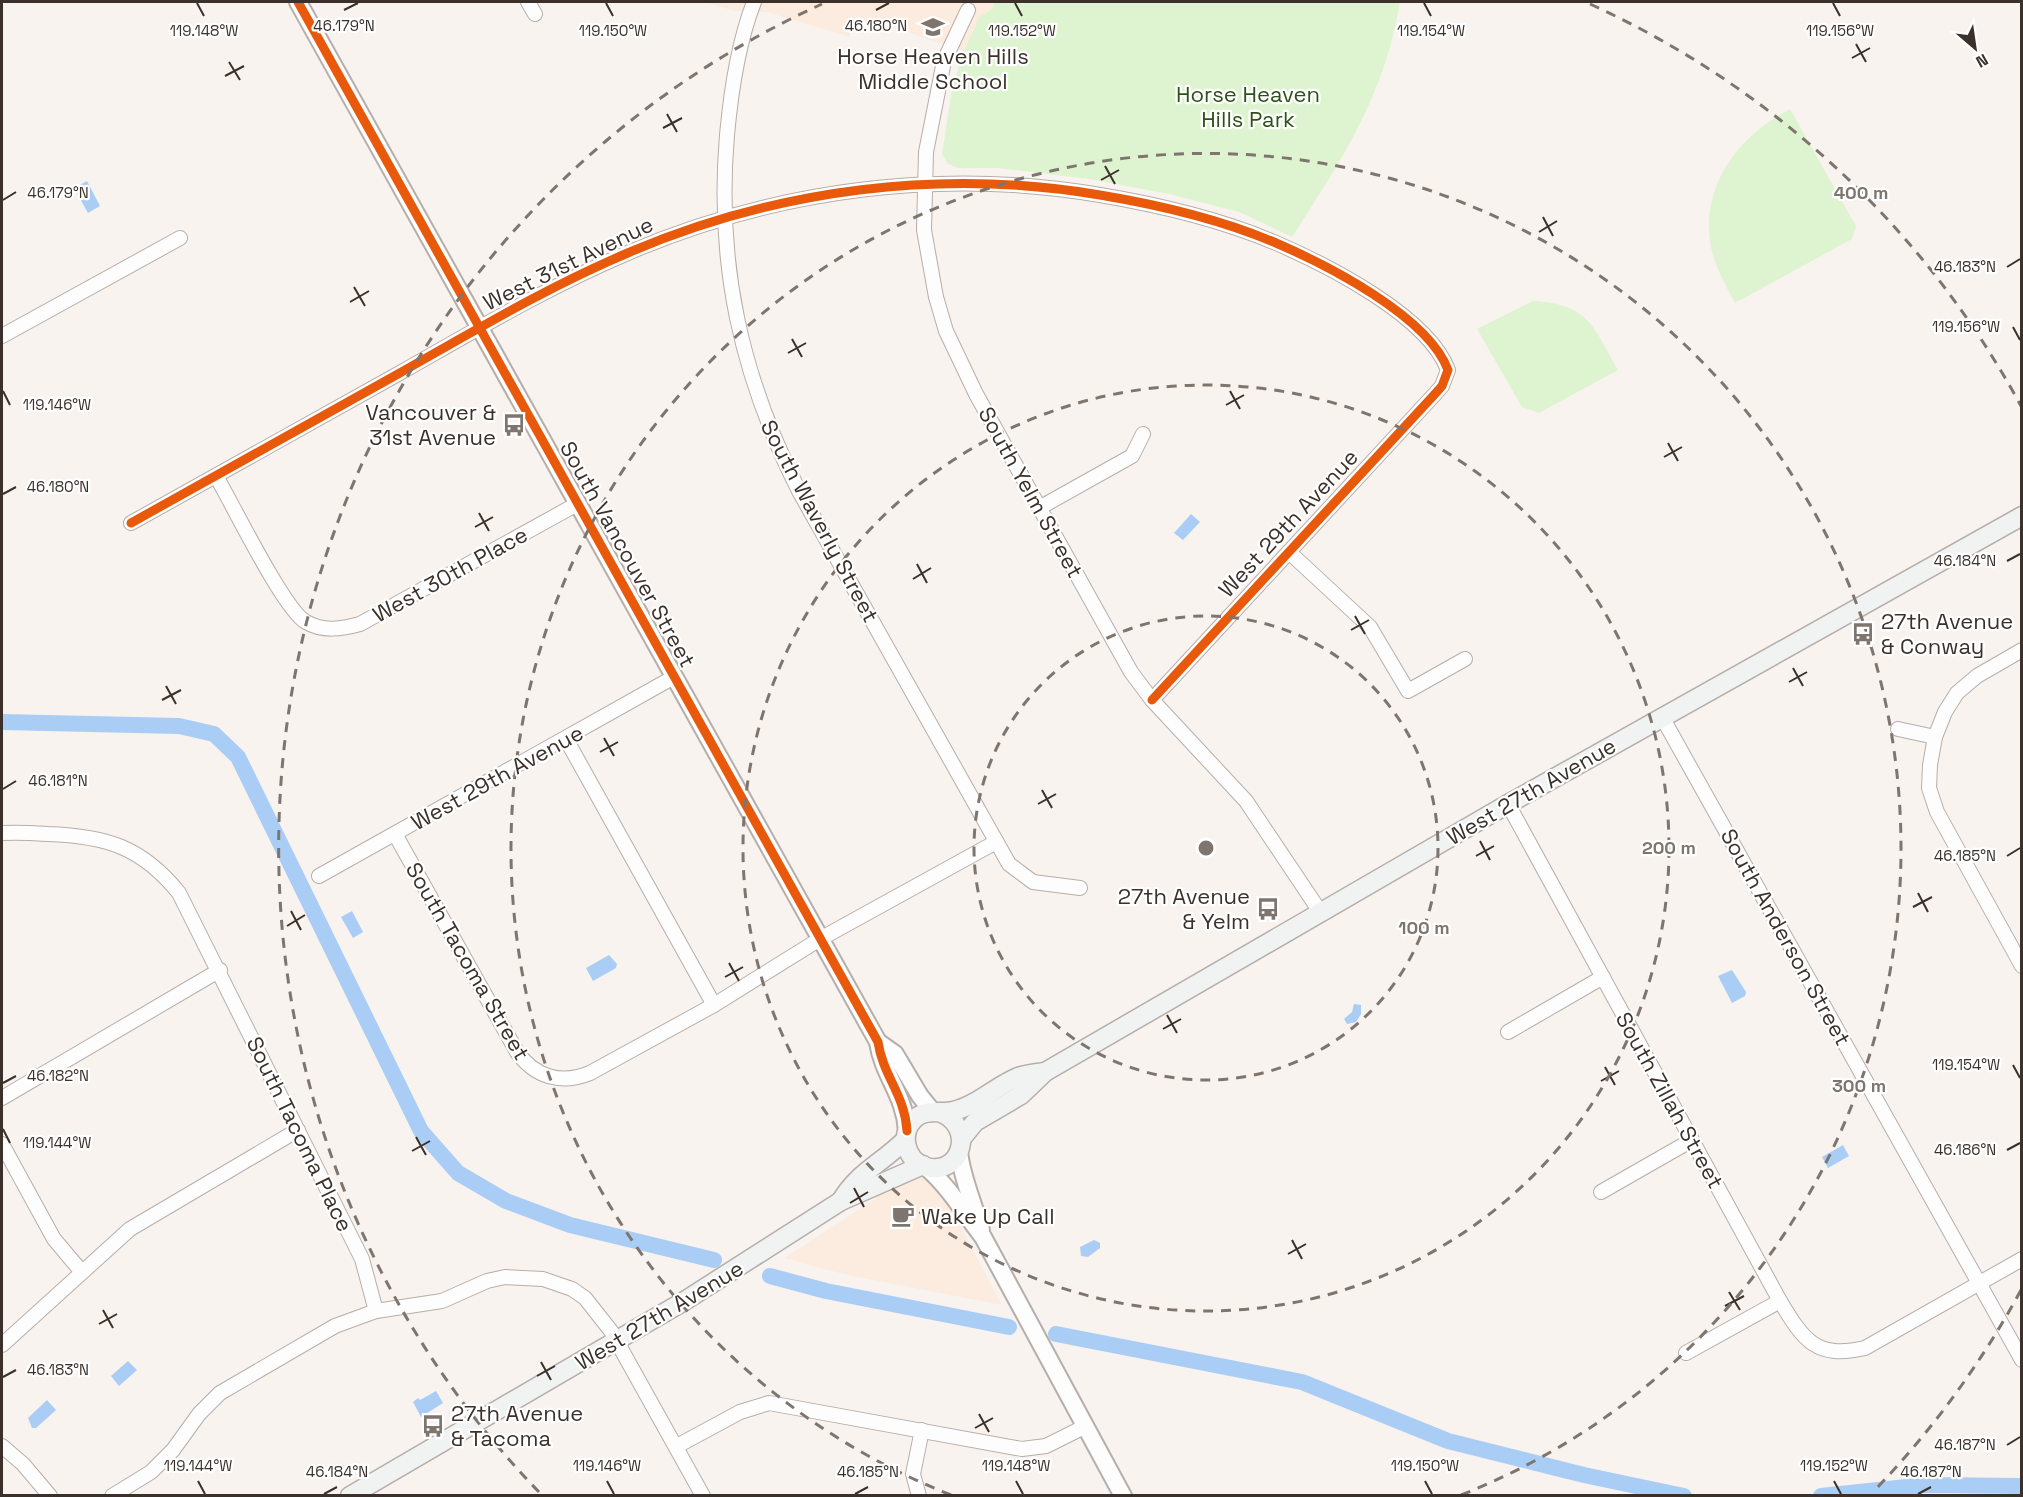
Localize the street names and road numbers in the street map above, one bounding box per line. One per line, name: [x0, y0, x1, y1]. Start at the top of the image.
street label: West 31st Avenue: [478, 210, 658, 316]
street label: South Yelm Street: [972, 402, 1090, 582]
street label: South Waverly Street: [755, 415, 885, 627]
street label: South Vancouver Street: [554, 436, 702, 672]
street label: West 29th Avenue: [1212, 443, 1364, 603]
street label: West 30th Place: [368, 520, 532, 628]
street label: West 29th Avenue: [406, 718, 588, 836]
street label: West 27th Avenue: [1441, 731, 1621, 851]
street label: South Anderson Street: [1715, 824, 1857, 1050]
street label: South Tacoma Street: [400, 857, 536, 1065]
street label: South Zillah Street: [1610, 1007, 1730, 1193]
street label: South Tacoma Place: [241, 1032, 359, 1236]
street label: West 27th Avenue: [570, 1254, 748, 1376]

